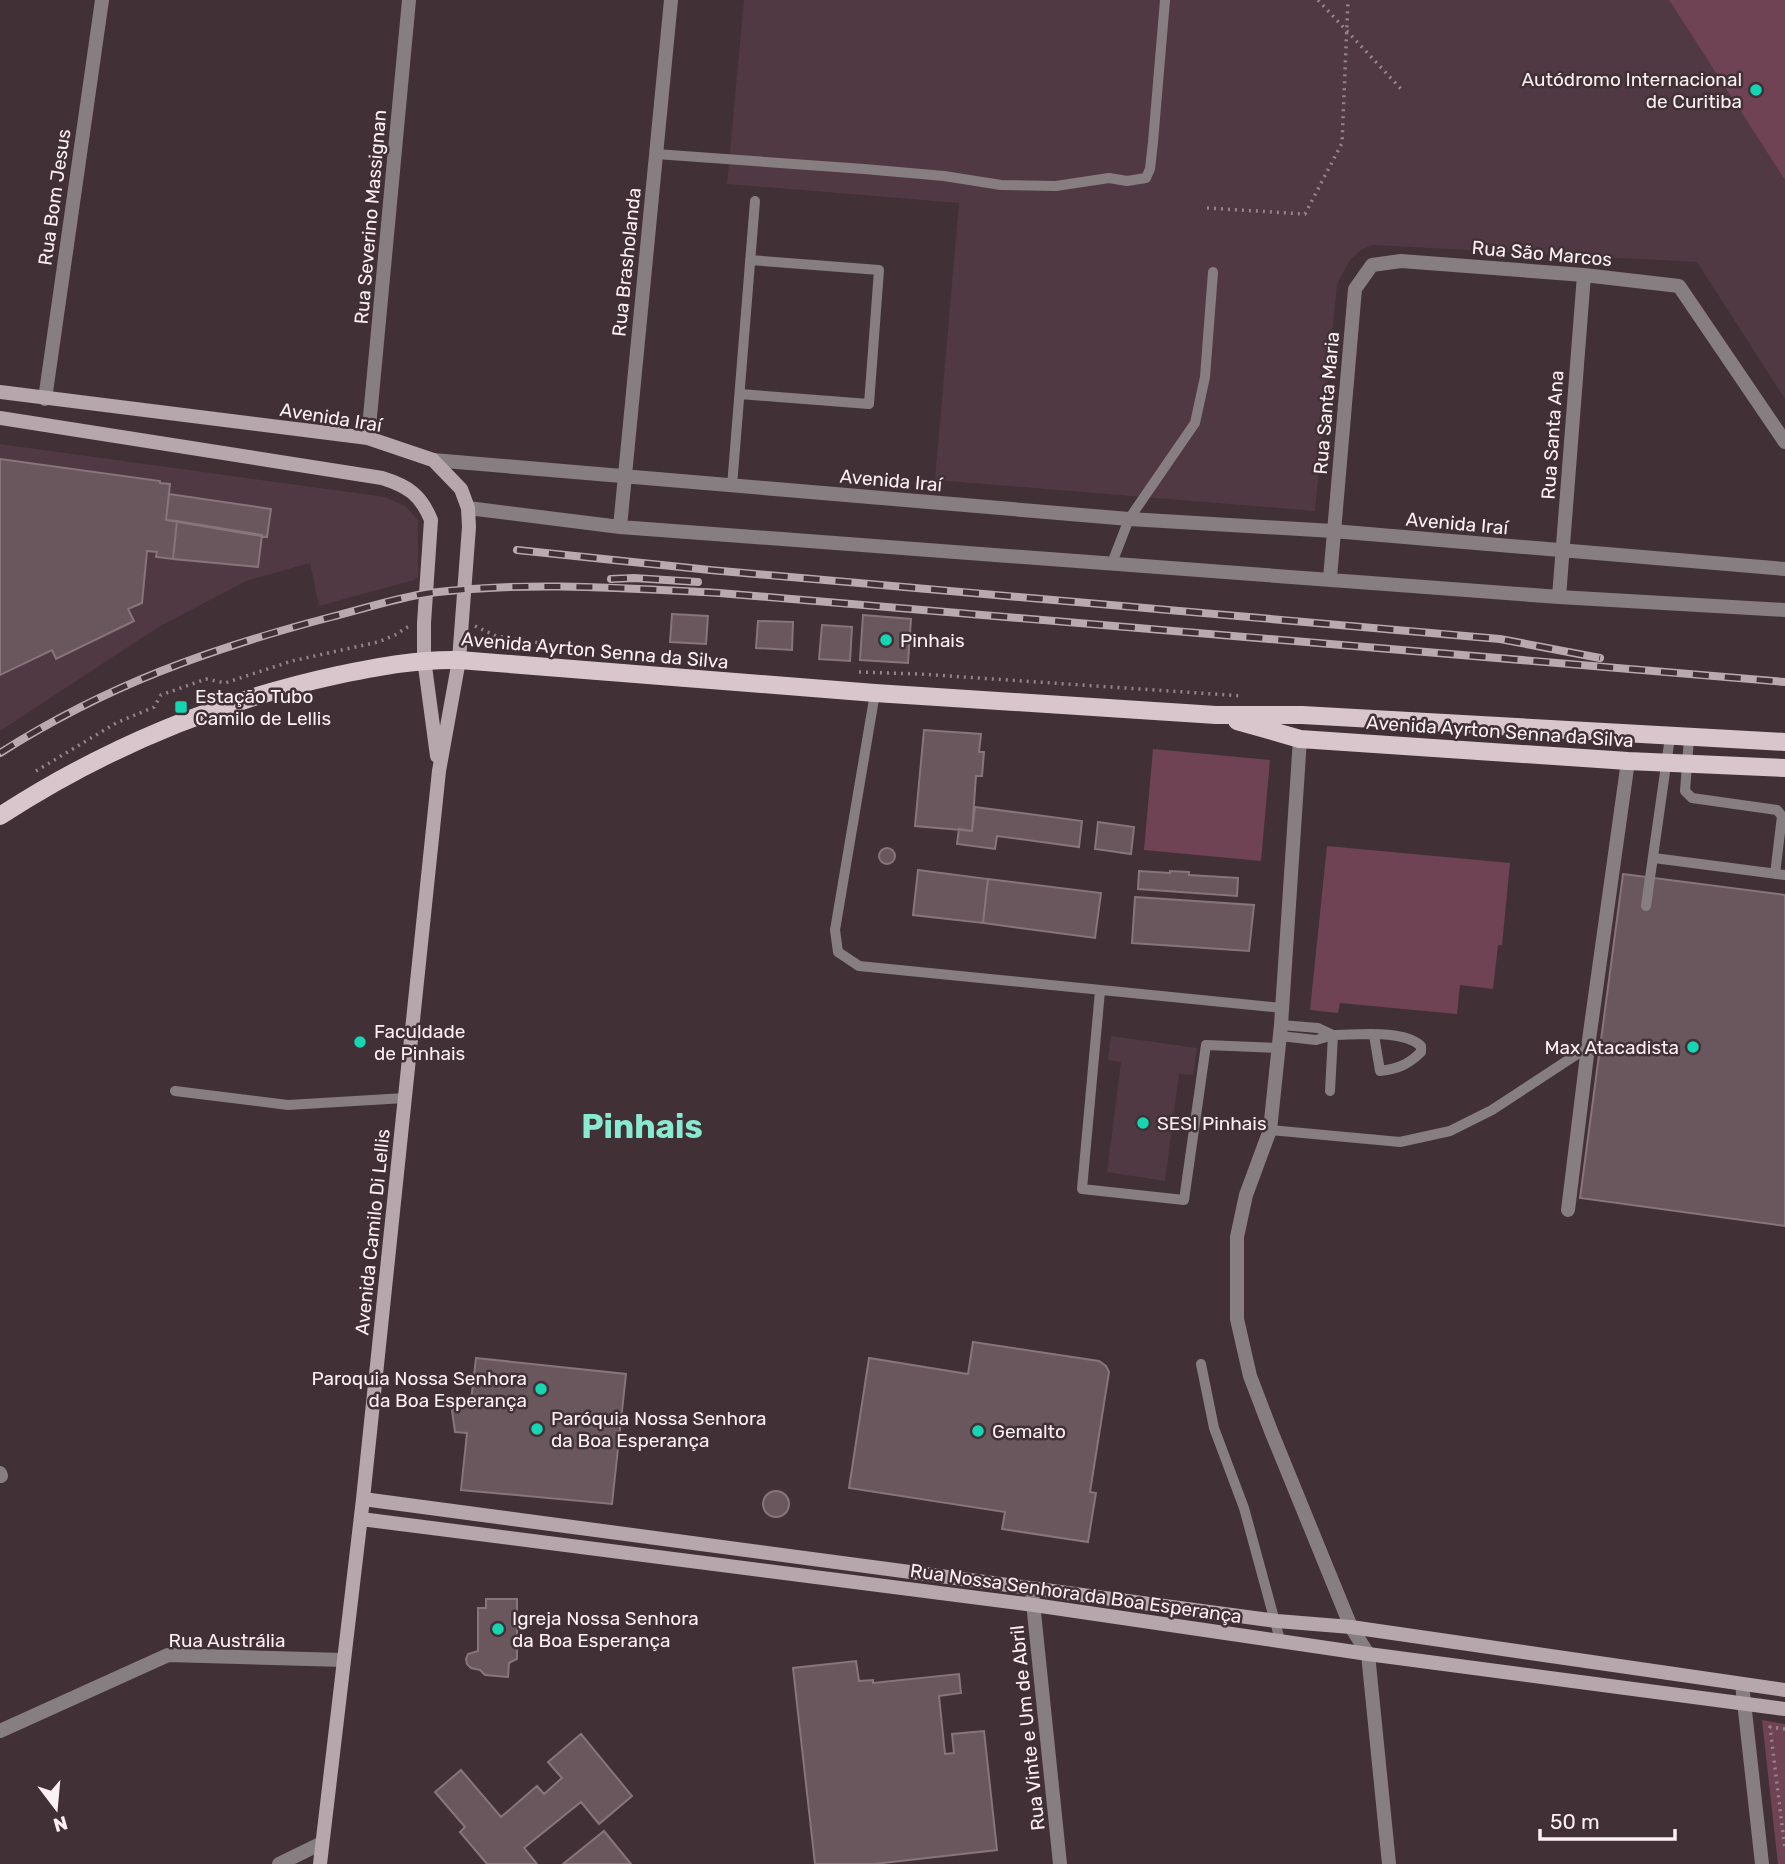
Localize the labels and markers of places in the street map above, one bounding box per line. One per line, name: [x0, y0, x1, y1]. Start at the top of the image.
place label: Autódromo Internacional de Curitiba: [1521, 68, 1742, 113]
marker: Autódromo Internacional de Curitiba: [1748, 82, 1764, 98]
place label: Pinhais: [900, 629, 965, 652]
marker: Pinhais: [878, 632, 894, 648]
place label: Estação Tubo Camilo de Lellis: [195, 685, 331, 730]
marker: Estação Tubo Camilo de Lellis: [173, 699, 189, 715]
place label: Faculdade de Pinhais: [374, 1020, 465, 1065]
marker: Faculdade de Pinhais: [352, 1034, 368, 1050]
place label: Max Atacadista: [1544, 1036, 1679, 1059]
marker: Max Atacadista: [1685, 1039, 1701, 1055]
place label: SESI Pinhais: [1157, 1112, 1267, 1135]
marker: SESI Pinhais: [1135, 1115, 1151, 1131]
place label: Paroquia Nossa Senhora da Boa Esperança: [311, 1367, 527, 1412]
marker: Paroquia Nossa Senhora da Boa Esperança: [533, 1381, 549, 1397]
place label: Paróquia Nossa Senhora da Boa Esperança: [551, 1407, 767, 1452]
place label: Gemalto: [992, 1420, 1066, 1443]
marker: Paróquia Nossa Senhora da Boa Esperança: [529, 1421, 545, 1437]
marker: Gemalto: [970, 1423, 986, 1439]
place label: Igreja Nossa Senhora da Boa Esperança: [512, 1607, 699, 1652]
marker: Igreja Nossa Senhora da Boa Esperança: [490, 1621, 506, 1637]

